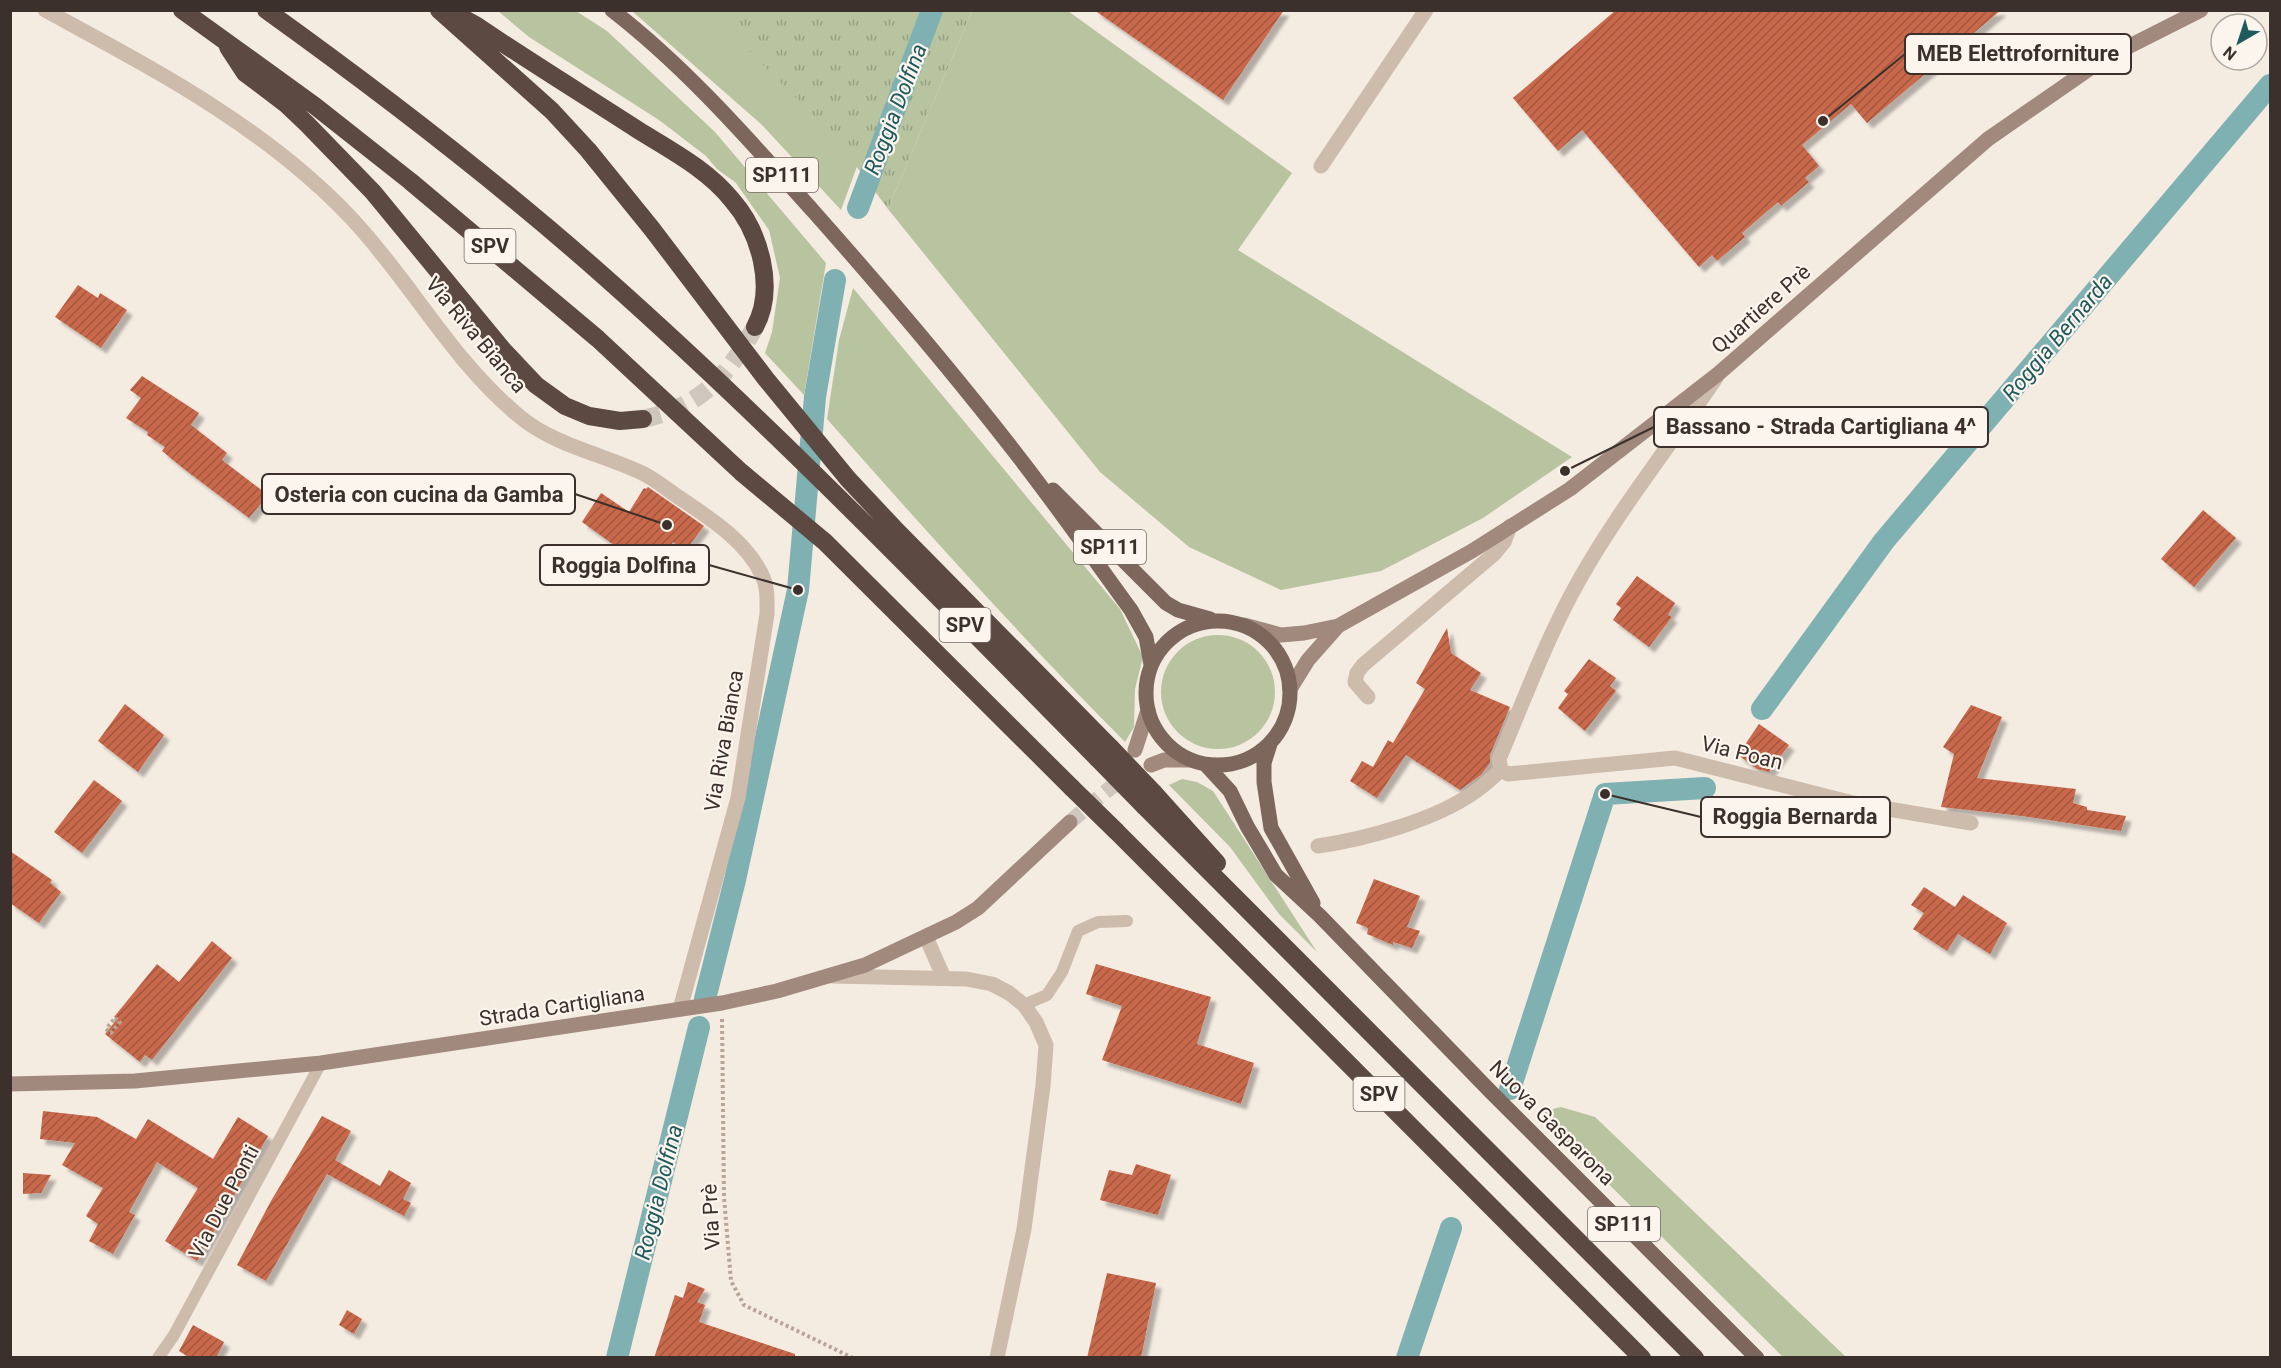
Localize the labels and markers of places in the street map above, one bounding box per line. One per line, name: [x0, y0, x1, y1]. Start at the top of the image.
callout: MEB Elettroforniture: [1905, 34, 2131, 74]
callout: Bassano - Strada Cartigliana 4^: [1654, 407, 1988, 447]
callout: Osteria con cucina da Gamba: [262, 474, 575, 514]
callout: Roggia Dolfina: [540, 545, 709, 585]
callout: Roggia Bernarda: [1701, 797, 1890, 837]

